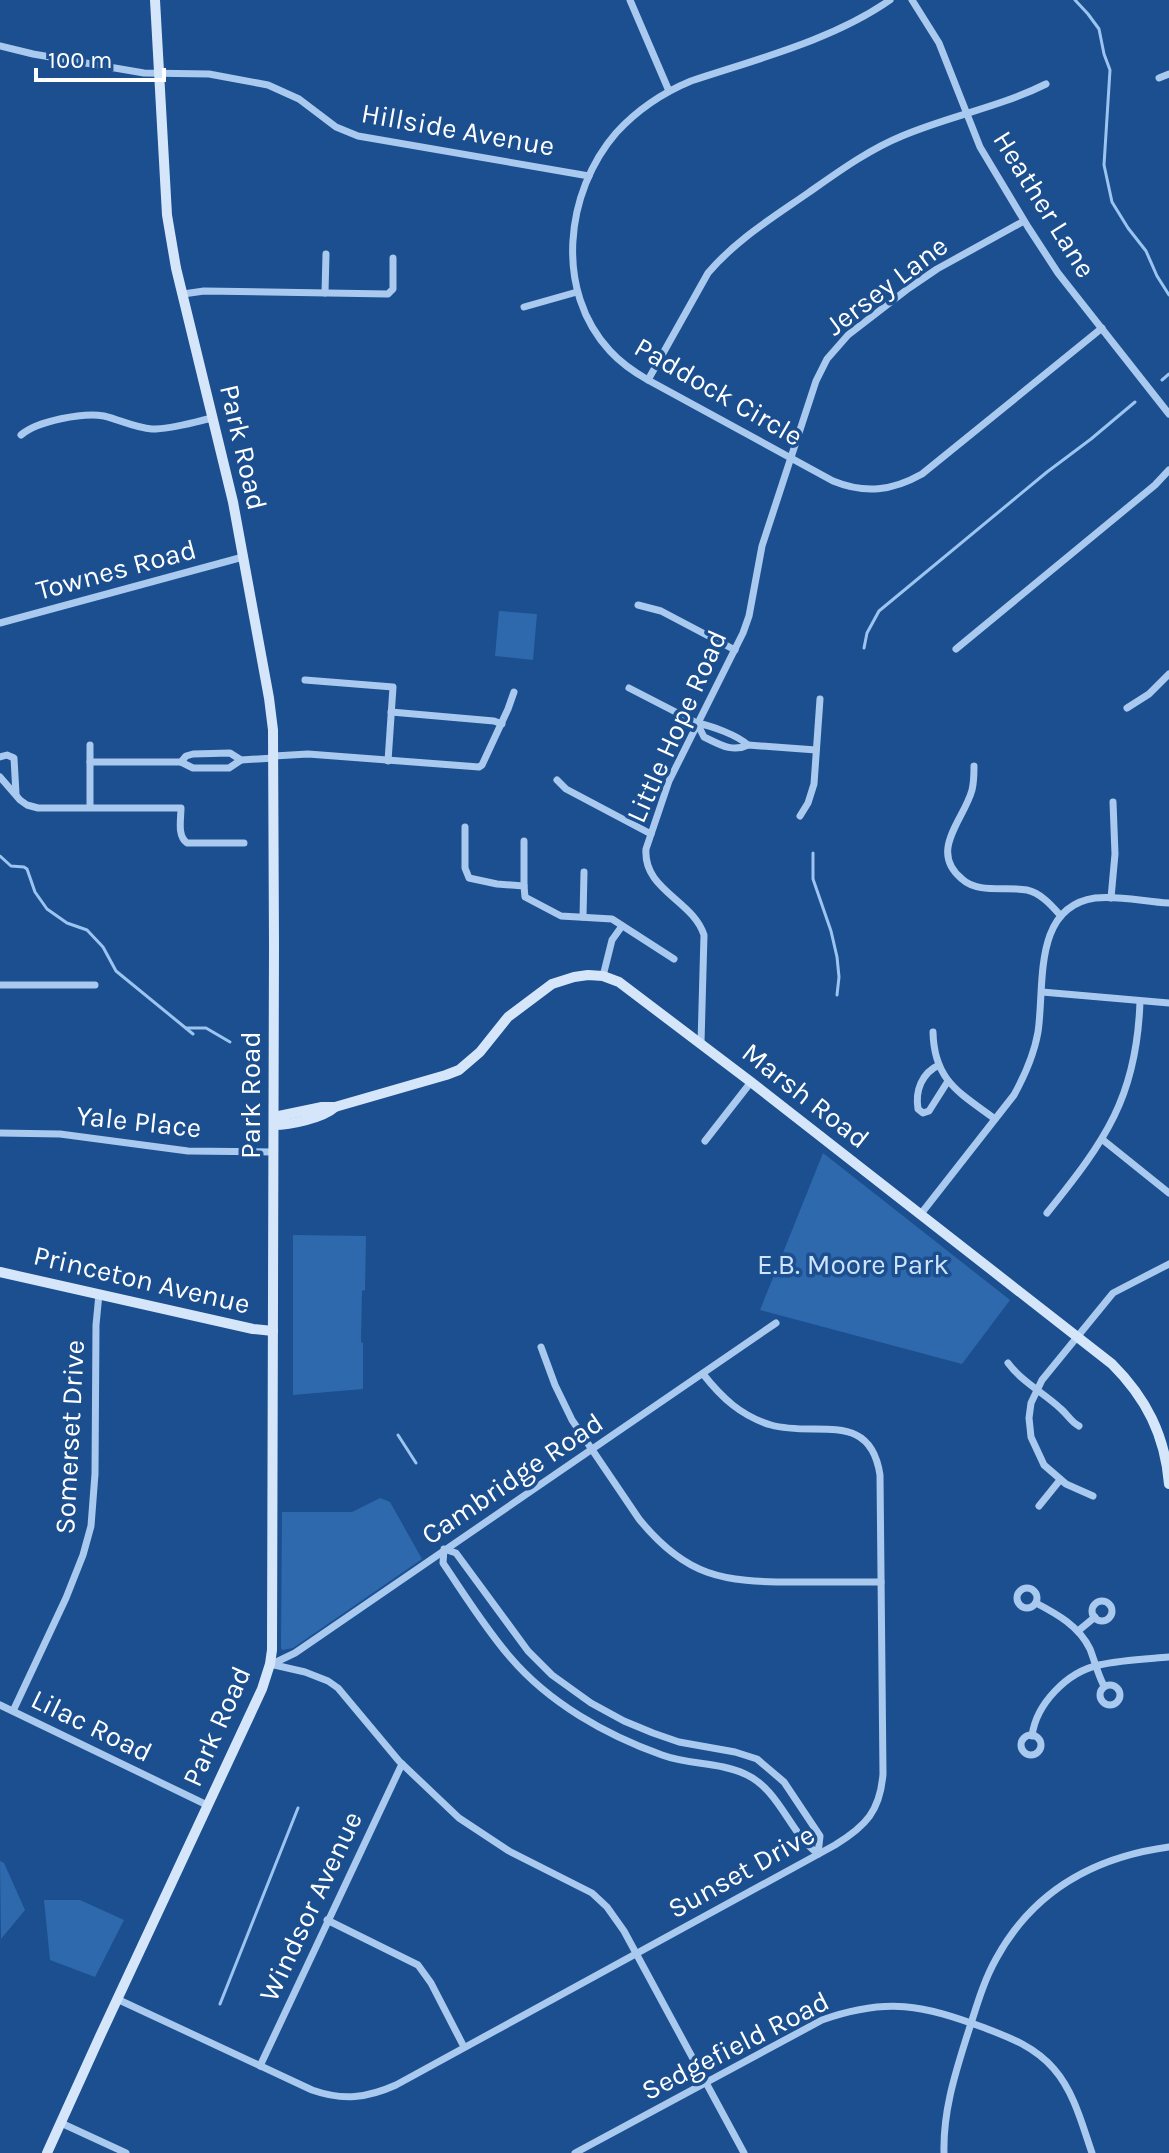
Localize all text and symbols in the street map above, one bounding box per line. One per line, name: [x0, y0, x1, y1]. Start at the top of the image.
scale bar: [36, 32, 164, 82]
text: 100 m: [48, 46, 113, 74]
street label: Hillside Avenue: [359, 96, 557, 163]
street label: Heather Lane: [986, 125, 1103, 284]
street label: Jersey Lane: [819, 229, 954, 342]
street label: Paddock Circle: [629, 330, 809, 453]
street label: Park Road: [213, 381, 274, 513]
street label: Townes Road: [32, 532, 200, 607]
street label: Little Hope Road: [619, 625, 734, 828]
street label: Park Road: [234, 1031, 267, 1159]
street label: Marsh Road: [736, 1036, 876, 1155]
street label: Yale Place: [75, 1099, 203, 1144]
street label: Princeton Avenue: [30, 1239, 253, 1320]
park label: E.B. Moore Park: [757, 1248, 949, 1281]
street label: Somerset Drive: [48, 1339, 91, 1535]
street label: Cambridge Road: [415, 1406, 609, 1551]
street label: Park Road: [175, 1661, 258, 1791]
street label: Lilac Road: [26, 1682, 158, 1769]
street label: Windsor Avenue: [252, 1806, 369, 2006]
street label: Sunset Drive: [662, 1818, 820, 1925]
street label: Sedgefield Road: [636, 1984, 834, 2107]

